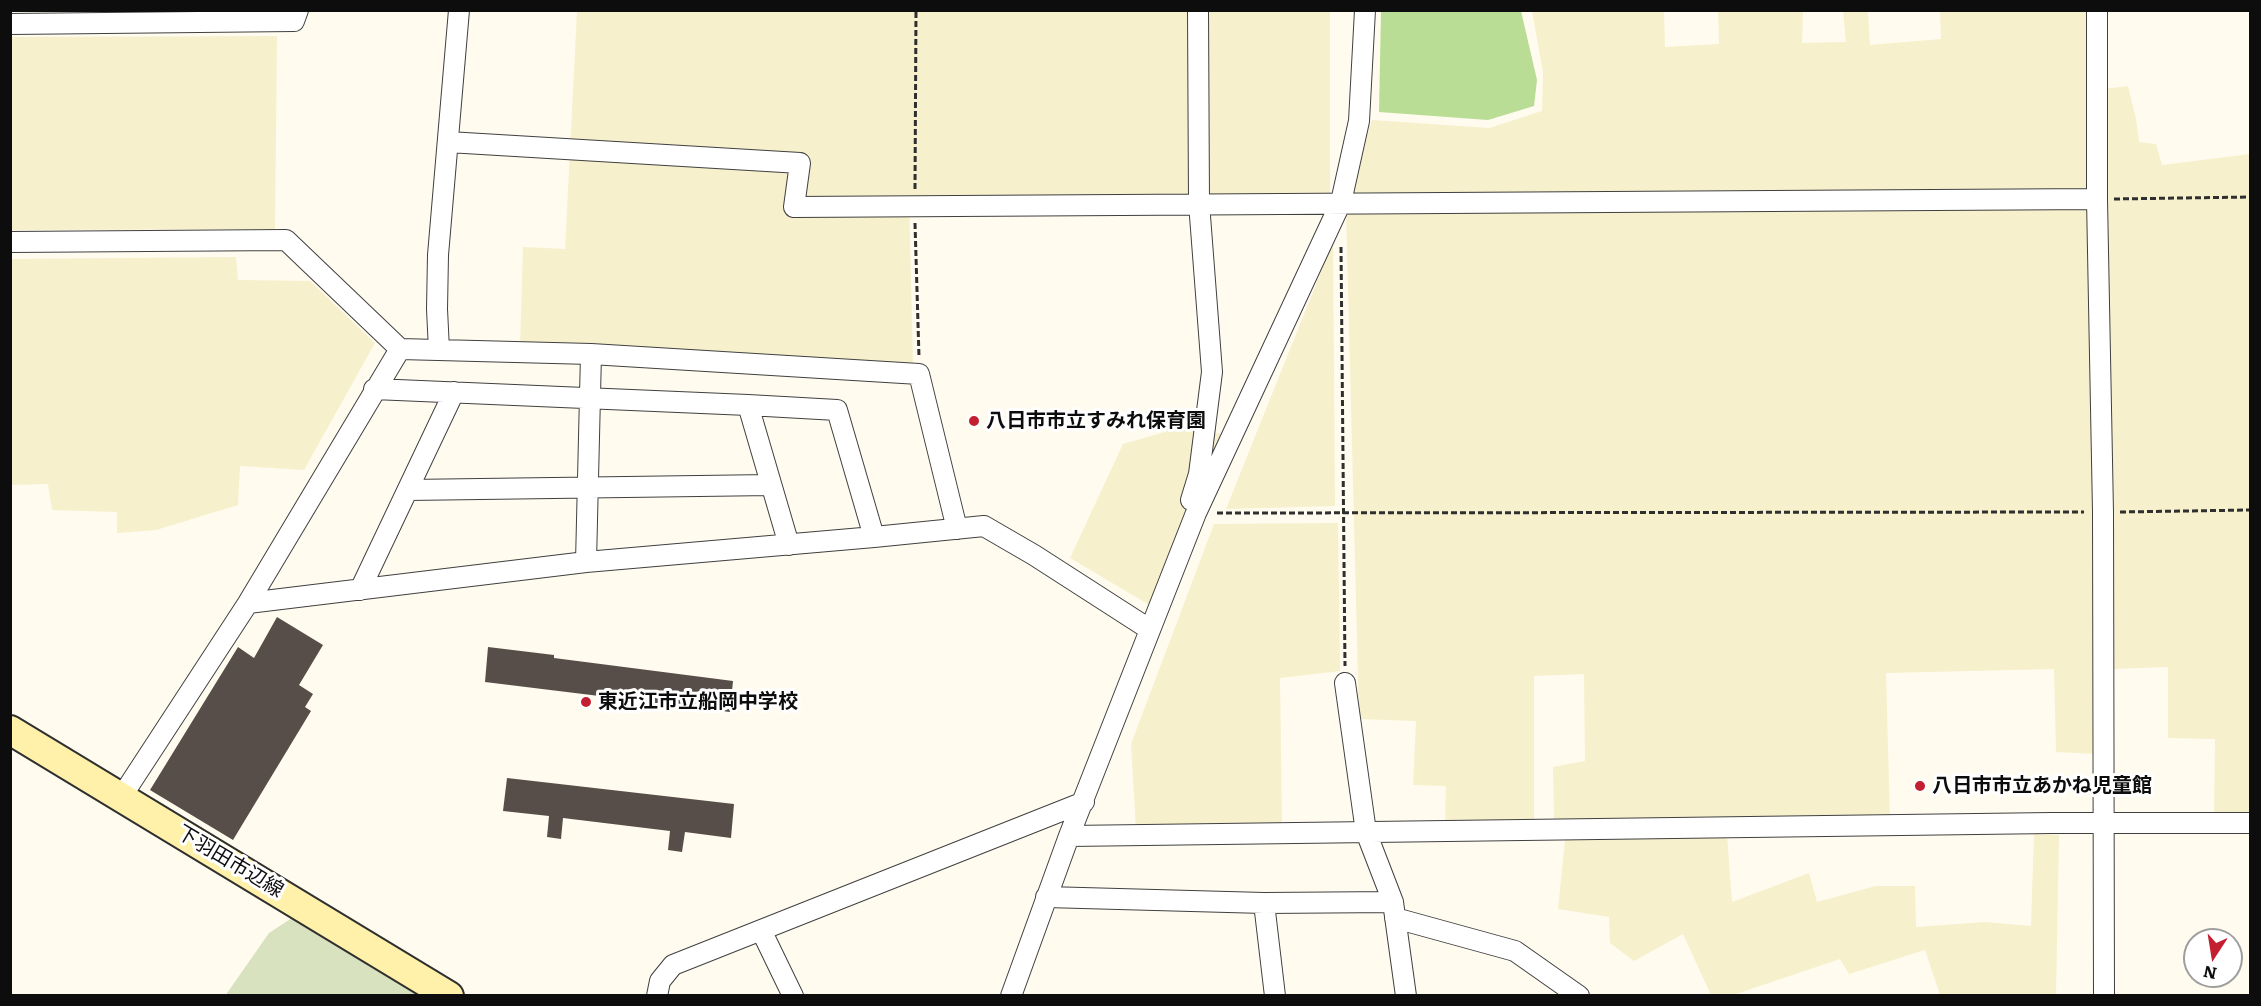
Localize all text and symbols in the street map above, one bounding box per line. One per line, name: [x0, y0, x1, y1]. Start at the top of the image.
place label: 八日市市立すみれ保育園: [986, 409, 1206, 433]
marker: 八日市市立すみれ保育園: [967, 414, 981, 428]
place label: 東近江市立船岡中学校: [598, 690, 798, 714]
marker: 東近江市立船岡中学校: [579, 695, 593, 709]
place label: 八日市市立あかね児童館: [1932, 774, 2152, 798]
marker: 八日市市立あかね児童館: [1913, 779, 1927, 793]
street label: 下羽田市辺線: [172, 821, 288, 903]
north arrow: [2183, 928, 2243, 988]
text: N: [2201, 961, 2219, 987]

